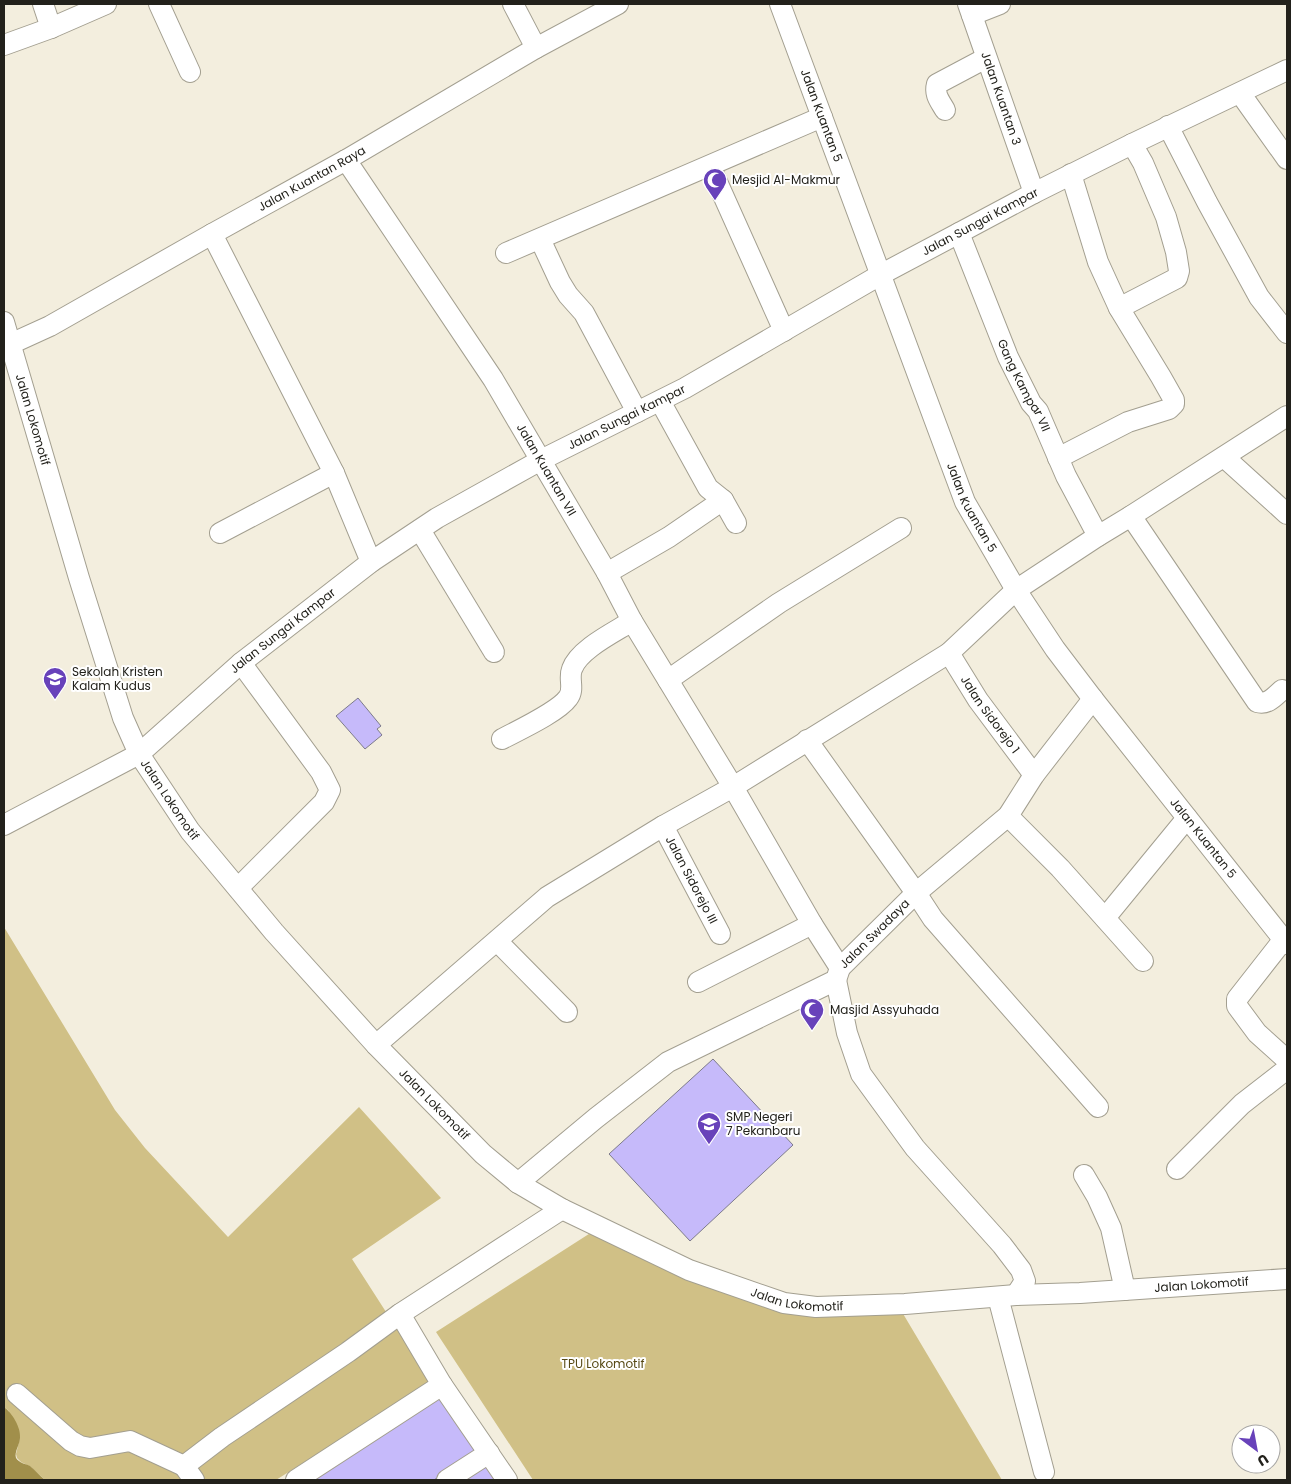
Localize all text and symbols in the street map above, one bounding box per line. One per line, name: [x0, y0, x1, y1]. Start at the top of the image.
street label: Jalan Kuantan 3: [977, 49, 1026, 147]
street label: Jalan Kuantan 5: [797, 66, 847, 164]
street label: Jalan Kuantan Raya: [255, 141, 369, 215]
mosque icon: Mesjid Al-Makmur: [702, 167, 728, 201]
place label: Mesjid Al-Makmur: [732, 171, 841, 188]
street label: Jalan Sungai Kampar: [919, 183, 1041, 259]
street label: Gang Kampar VII: [994, 337, 1055, 434]
street label: Jalan Lokomotif: [12, 372, 55, 468]
street label: Jalan Sungai Kampar: [565, 380, 689, 453]
street label: Jalan Kuantan VII: [513, 420, 581, 519]
street label: Jalan Kuantan 5: [943, 460, 1001, 555]
street label: Jalan Sungai Kampar: [226, 583, 339, 677]
place label: Sekolah Kristen Kalam Kudus: [72, 663, 163, 694]
school or university icon: Sekolah Kristen Kalam Kudus: [42, 666, 68, 700]
street label: Jalan Sidorejo 1: [957, 672, 1024, 757]
street label: Jalan Lokomotif: [137, 756, 203, 844]
street label: Jalan Kuantan 5: [1166, 794, 1241, 882]
street label: Jalan Sidorejo III: [662, 833, 722, 927]
street label: Jalan Swadaya: [835, 895, 913, 972]
mosque icon: Masjid Assyuhada: [799, 997, 825, 1031]
place label: Masjid Assyuhada: [830, 1001, 939, 1018]
street label: Jalan Lokomotif: [395, 1064, 474, 1144]
place label: SMP Negeri 7 Pekanbaru: [726, 1108, 801, 1139]
school or university icon: SMP Negeri 7 Pekanbaru: [696, 1111, 722, 1145]
street label: Jalan Lokomotif: [1154, 1273, 1249, 1296]
street label: Jalan Lokomotif: [748, 1283, 844, 1315]
park label: TPU Lokomotif: [562, 1355, 644, 1372]
north arrow: [1231, 1424, 1281, 1474]
text: U: [1253, 1449, 1272, 1471]

